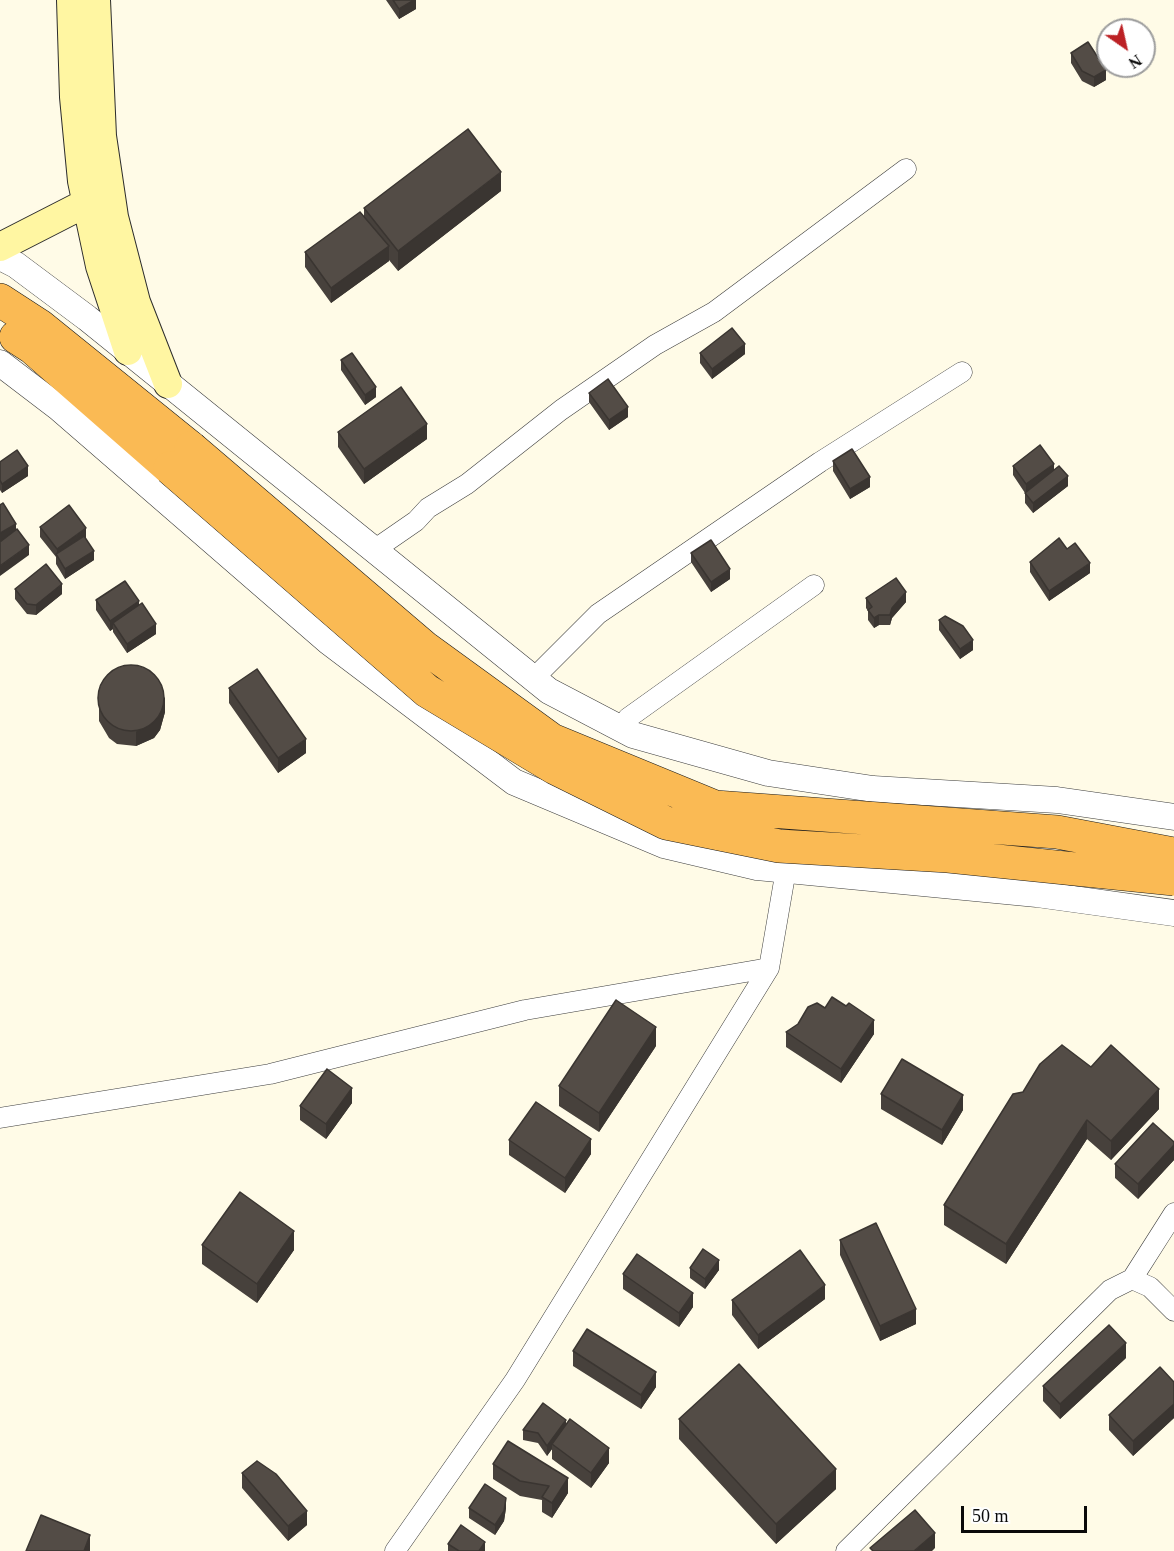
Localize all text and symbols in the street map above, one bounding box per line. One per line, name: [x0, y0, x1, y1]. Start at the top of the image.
north arrow: [1096, 18, 1156, 78]
text: N: [1126, 51, 1145, 72]
scale bar: [964, 1494, 1090, 1532]
text: 50 m: [972, 1506, 1009, 1526]

